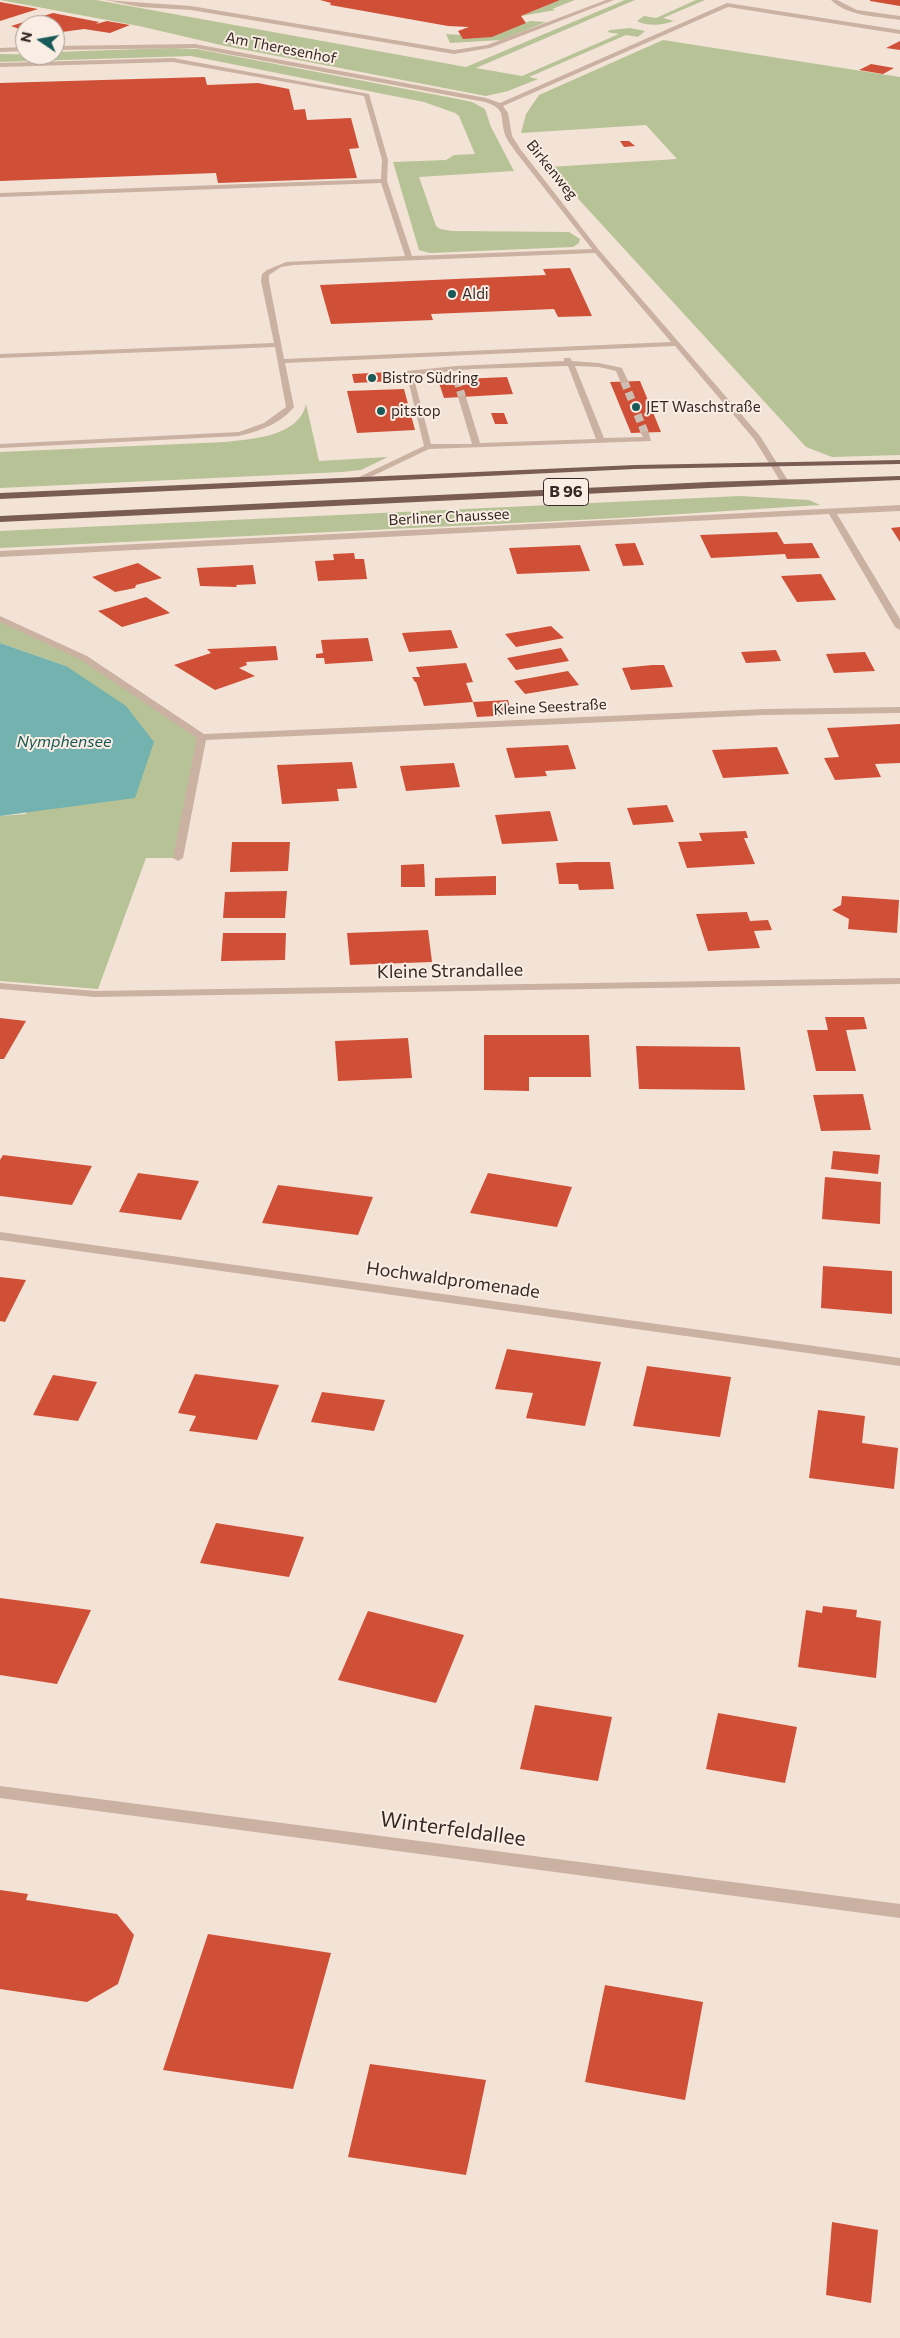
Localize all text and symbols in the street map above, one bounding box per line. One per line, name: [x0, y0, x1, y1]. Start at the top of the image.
north arrow: [15, 15, 65, 65]
street label: Am Theresenhof: [224, 28, 338, 68]
text: N: [16, 30, 35, 44]
street label: Birkenweg: [523, 137, 581, 203]
place label: Aldi: [462, 285, 489, 303]
marker: Aldi: [446, 288, 458, 300]
place label: Bistro Südring: [382, 369, 478, 387]
marker: Bistro Südring: [366, 372, 378, 384]
place label: JET Waschstraße: [646, 398, 761, 416]
marker: JET Waschstraße: [630, 401, 642, 413]
place label: pitstop: [391, 402, 441, 420]
marker: pitstop: [375, 405, 387, 417]
road number: B 96: [544, 478, 588, 506]
street label: Berliner Chaussee: [388, 505, 510, 529]
street label: Kleine Seestraße: [493, 695, 607, 719]
water label: Nymphensee: [17, 732, 111, 752]
street label: Kleine Strandallee: [377, 959, 523, 983]
street label: Hochwaldpromenade: [365, 1257, 541, 1303]
street label: Winterfeldallee: [379, 1806, 527, 1852]

